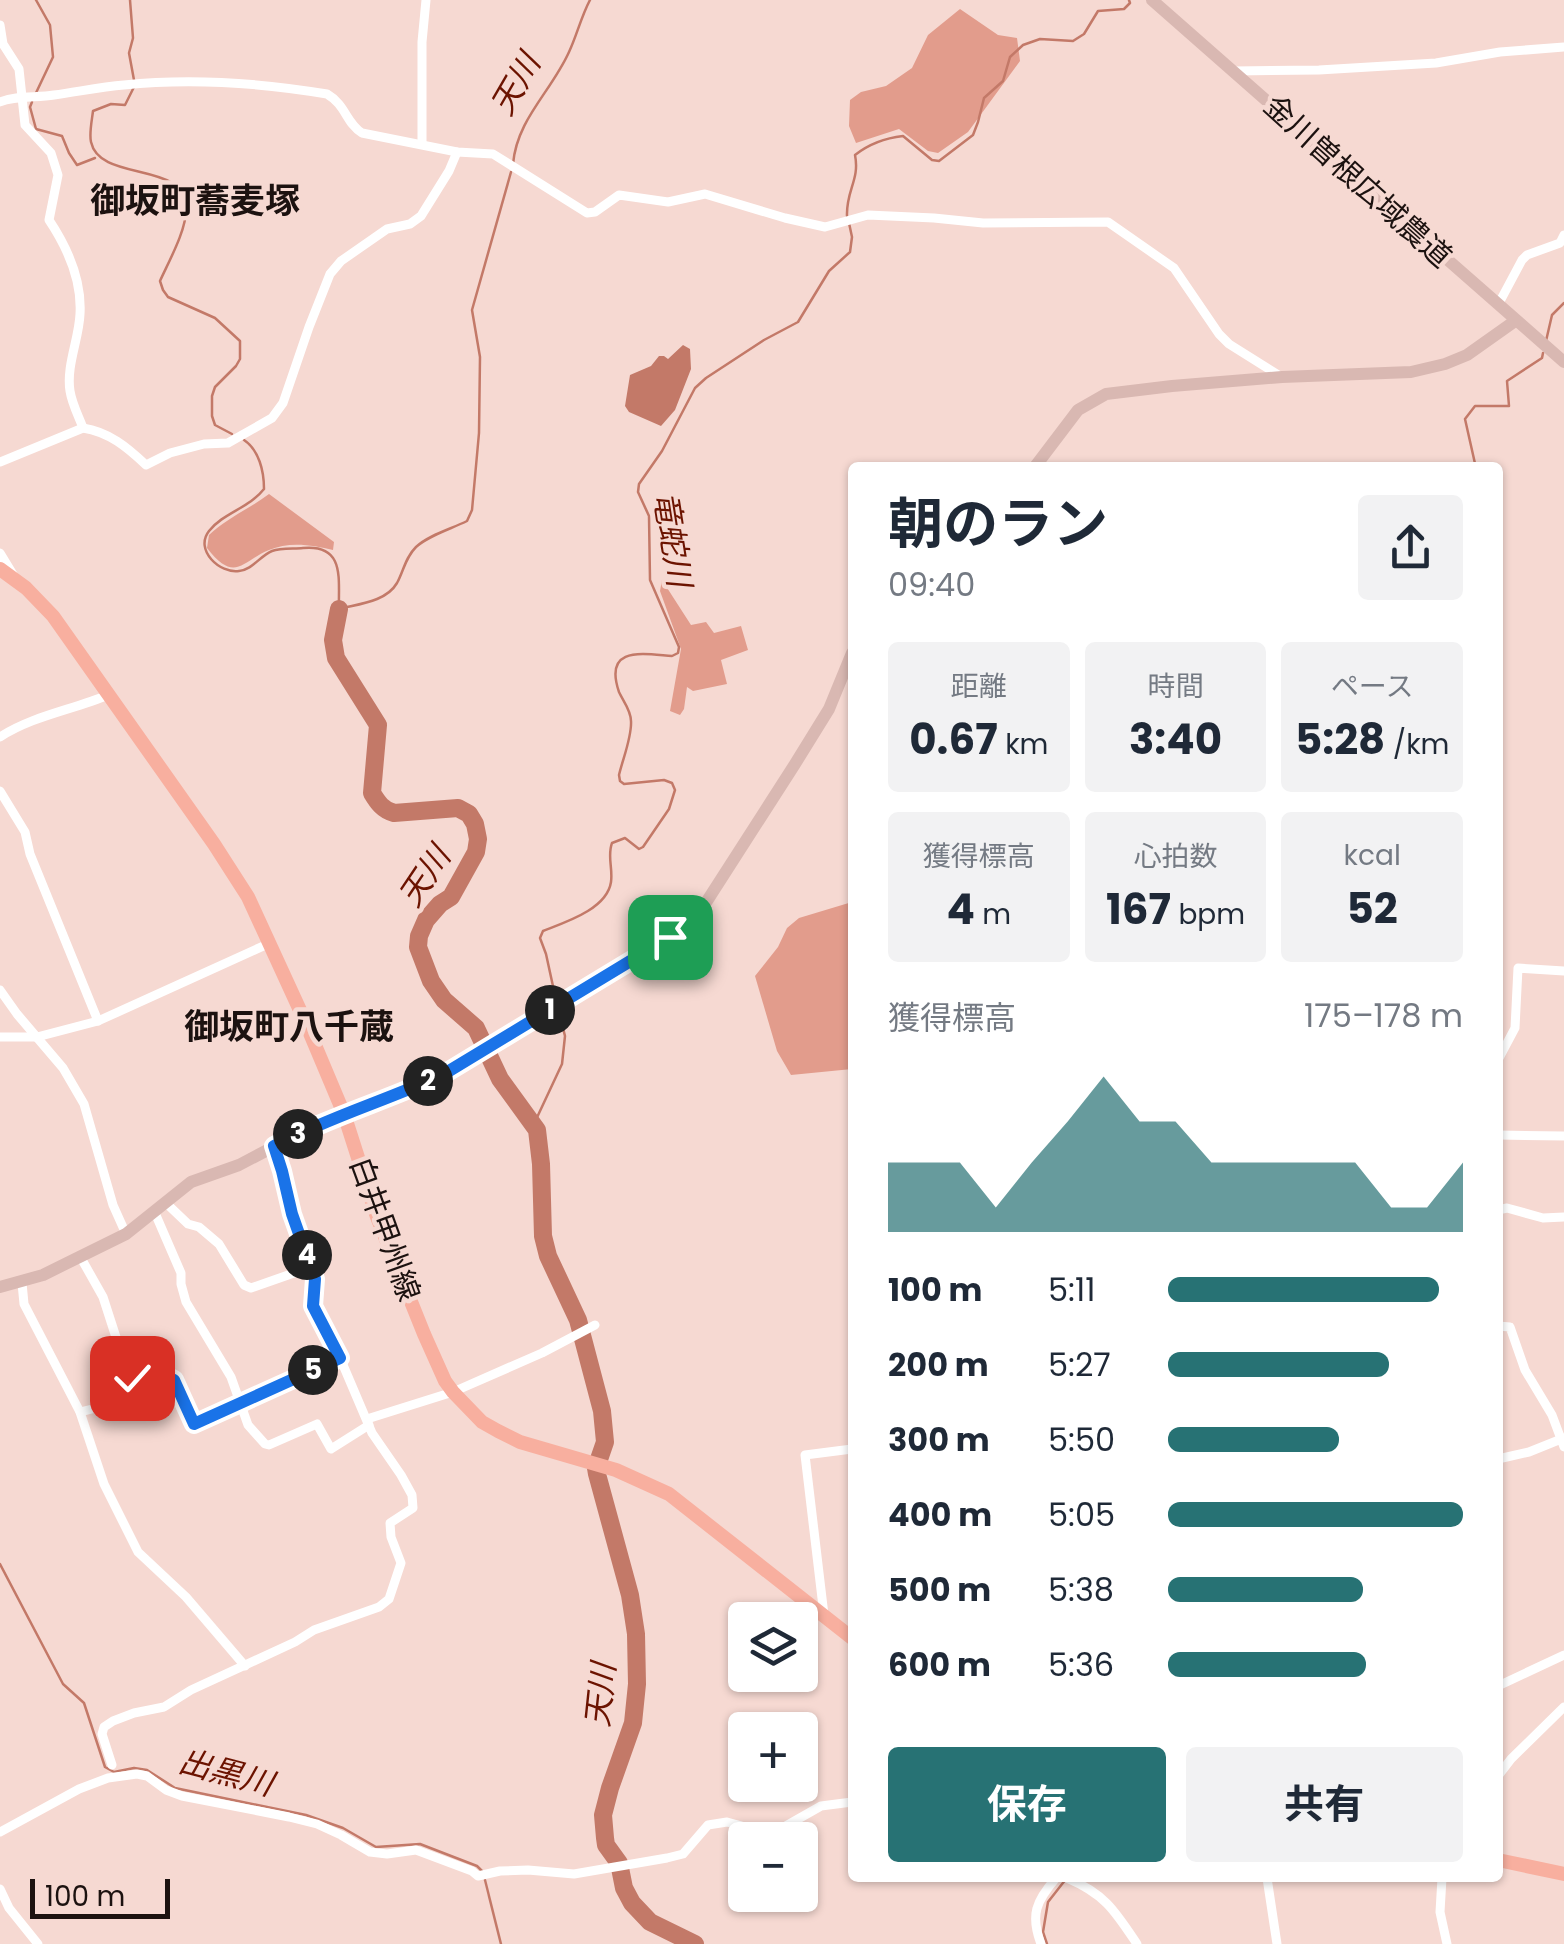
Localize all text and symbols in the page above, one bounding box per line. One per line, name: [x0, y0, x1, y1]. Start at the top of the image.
water label: 天川: [480, 42, 552, 123]
street label: 金川曽根広域農道: [1254, 85, 1462, 277]
district label: 御坂町蕎麦塚: [90, 176, 300, 225]
text: 朝のラン: [888, 485, 1108, 562]
water label: 竜蛇川: [643, 488, 703, 593]
button: share: [1358, 495, 1463, 600]
text: 09:40: [888, 562, 975, 607]
text: 距離: [951, 667, 1007, 706]
text: 時間: [1147, 667, 1204, 706]
text: ペース: [1331, 667, 1413, 706]
text: 0.67: [909, 710, 998, 769]
text: 3:40: [1129, 710, 1222, 769]
text: 5:28: [1295, 710, 1385, 769]
text: km: [998, 725, 1048, 764]
text: /km: [1385, 725, 1449, 764]
water label: 天川: [387, 834, 462, 915]
text: kcal: [1344, 836, 1401, 875]
text: 獲得標高: [923, 837, 1035, 876]
text: 心拍数: [1133, 837, 1218, 876]
text: 52: [1347, 879, 1398, 938]
text: 4: [946, 880, 975, 939]
text: 167: [1106, 880, 1171, 939]
pin: [628, 895, 713, 980]
text: m: [975, 895, 1011, 934]
text: bpm: [1171, 895, 1245, 934]
icon: arrive: [643, 910, 698, 965]
pin: 1: [525, 985, 575, 1035]
text: 1: [545, 990, 555, 1029]
text: 175–178 m: [1304, 993, 1463, 1038]
text: 獲得標高: [888, 995, 1016, 1040]
district label: 御坂町八千蔵: [184, 1002, 394, 1051]
pin: 2: [403, 1056, 453, 1106]
text: 2: [420, 1061, 436, 1100]
pin: 3: [273, 1109, 323, 1159]
text: 3: [290, 1114, 306, 1153]
street label: 白井甲州線: [339, 1151, 431, 1307]
pin: 4: [282, 1230, 332, 1280]
text: 4: [298, 1235, 316, 1274]
text: 100 m: [888, 1267, 982, 1312]
text: 5:11: [1048, 1267, 1095, 1312]
pin: [90, 1336, 175, 1421]
text: 200 m: [888, 1342, 989, 1387]
text: 5:27: [1048, 1342, 1111, 1387]
pin: 5: [288, 1345, 338, 1395]
text: 5: [304, 1350, 322, 1389]
icon: check: [105, 1351, 160, 1406]
text: 300 m: [888, 1417, 990, 1462]
text: 5:50: [1048, 1417, 1115, 1462]
text: 400 m: [888, 1492, 992, 1537]
text: 5:05: [1048, 1492, 1115, 1537]
text: 500 m: [888, 1567, 991, 1612]
text: 5:38: [1048, 1567, 1114, 1612]
map controls: [728, 1602, 818, 1912]
button: layers: [728, 1602, 818, 1692]
text: 600 m: [888, 1642, 991, 1687]
text: 5:36: [1048, 1642, 1114, 1687]
water label: 天川: [574, 1658, 626, 1729]
button: +: [728, 1712, 818, 1802]
water label: 出黒川: [174, 1738, 281, 1807]
button: 保存: [888, 1747, 1166, 1862]
button: 共有: [1186, 1747, 1463, 1862]
button: −: [728, 1822, 818, 1912]
scale bar: [30, 1874, 170, 1918]
text: 100 m: [45, 1877, 125, 1916]

